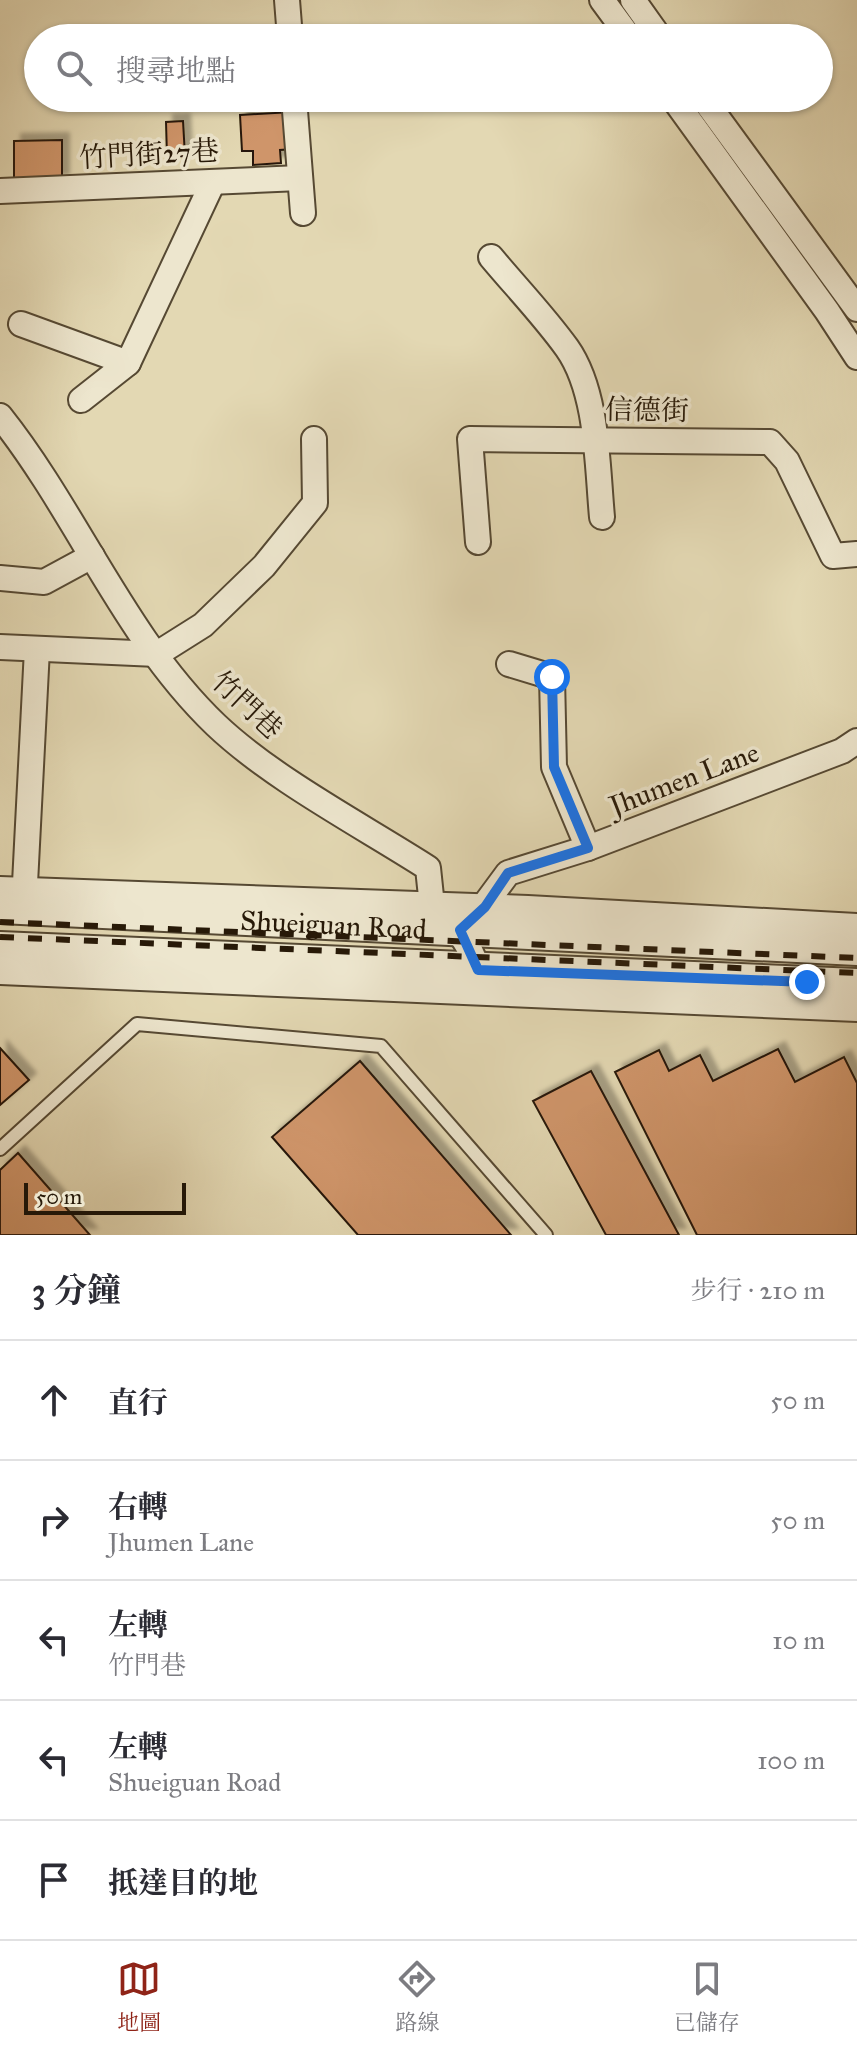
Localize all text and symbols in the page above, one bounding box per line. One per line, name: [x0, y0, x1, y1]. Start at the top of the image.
search box: [24, 24, 833, 112]
icon: search: [52, 46, 96, 90]
text: 搜尋地點: [116, 53, 236, 89]
street label: 竹門街27巷: [78, 133, 220, 175]
street label: 信德街: [605, 392, 689, 428]
route start: [534, 659, 570, 695]
street label: 竹門巷: [204, 664, 290, 746]
street label: Jhumen Lane: [602, 734, 764, 825]
street label: Shueiguan Road: [239, 902, 428, 946]
route end: [789, 964, 825, 1000]
scale bar: [24, 1179, 186, 1215]
text: 50 m: [36, 1183, 82, 1210]
text: 3 分鐘: [32, 1270, 121, 1311]
text: 步行 · 210 m: [691, 1274, 825, 1306]
icon: ahead: [32, 1378, 76, 1422]
text: 50 m: [770, 1384, 825, 1416]
text: 直行: [108, 1385, 168, 1421]
text: 右轉: [108, 1489, 168, 1525]
icon: right: [32, 1498, 76, 1542]
text: 50 m: [770, 1504, 825, 1536]
text: Jhumen Lane: [108, 1526, 254, 1558]
text: 左轉: [108, 1607, 168, 1643]
icon: left: [32, 1618, 76, 1662]
text: 10 m: [772, 1624, 825, 1656]
text: 竹門巷: [108, 1649, 186, 1681]
text: 左轉: [108, 1729, 168, 1765]
icon: left: [32, 1738, 76, 1782]
text: 100 m: [757, 1744, 825, 1776]
text: Shueiguan Road: [108, 1766, 281, 1798]
icon: arrive: [32, 1858, 76, 1902]
text: 抵達目的地: [108, 1865, 258, 1901]
tab: 地圖: [117, 1957, 161, 2036]
tab: 路線: [395, 1957, 440, 2036]
tab: 已儲存: [674, 1957, 740, 2036]

